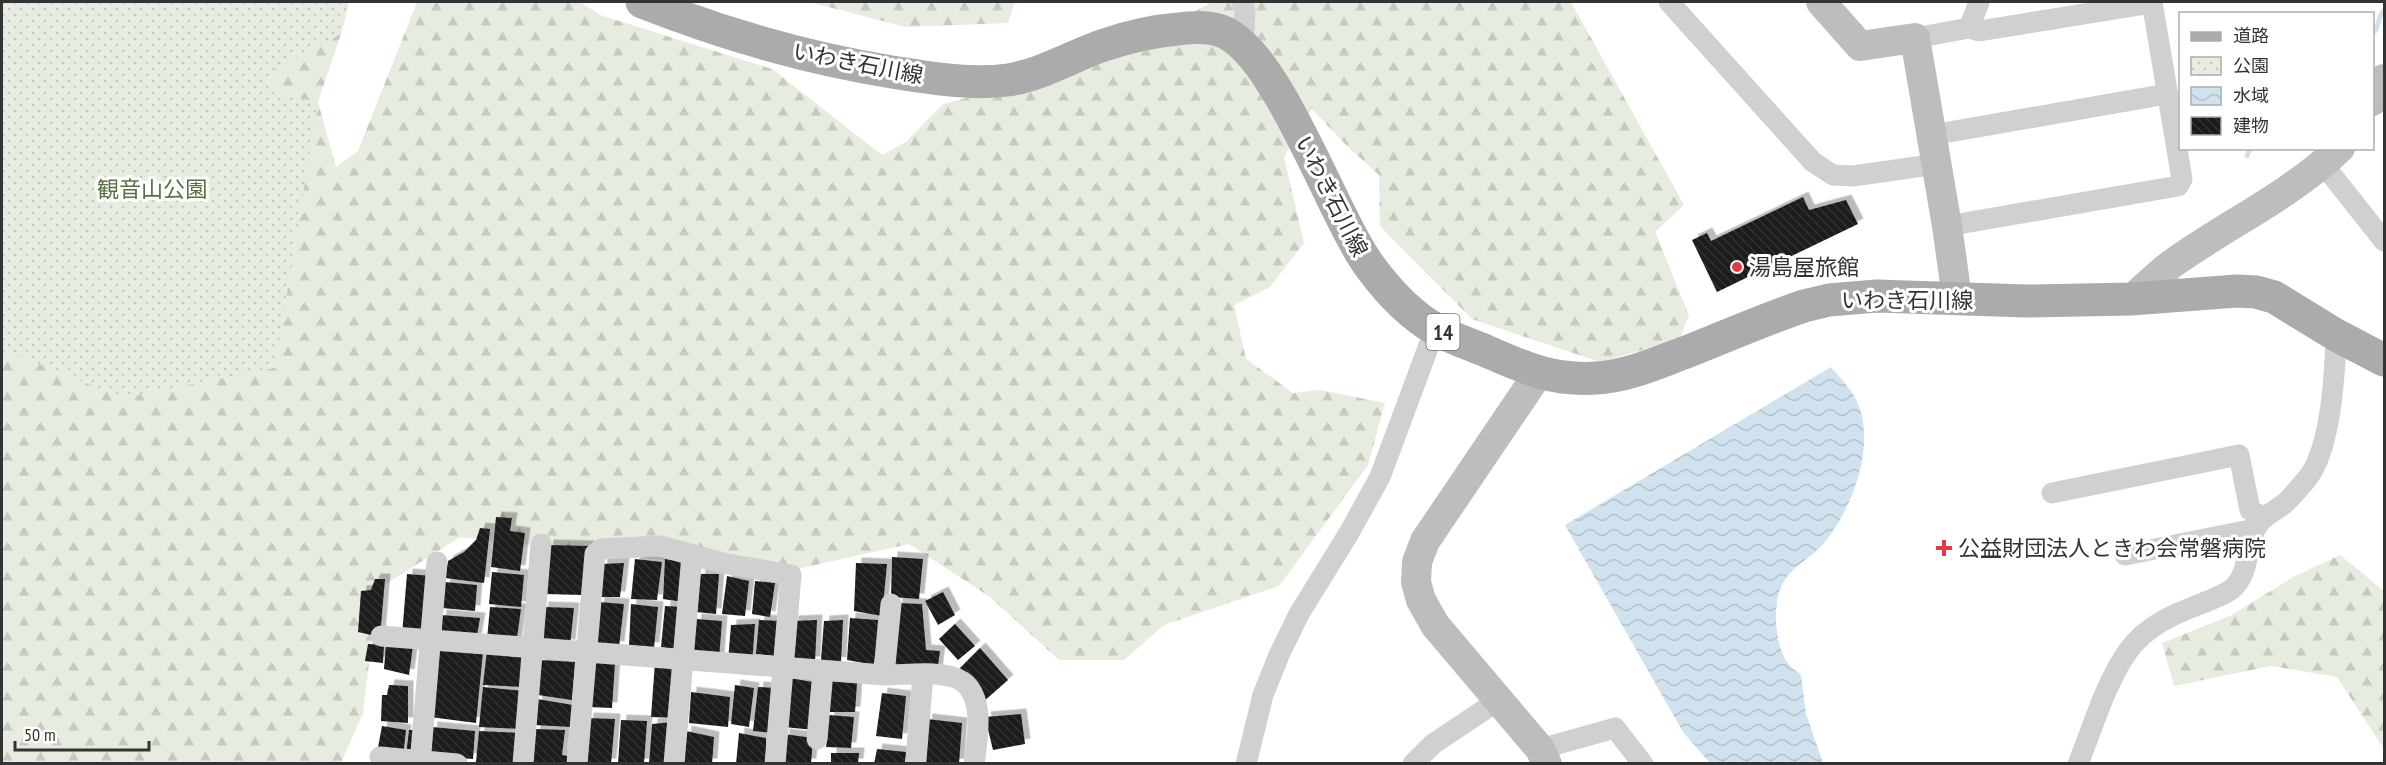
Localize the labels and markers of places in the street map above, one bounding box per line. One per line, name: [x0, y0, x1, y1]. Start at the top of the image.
place label: 湯島屋旅館: [1749, 253, 1859, 281]
marker: 湯島屋旅館: [1730, 260, 1744, 274]
place label: 公益財団法人ときわ会常磐病院: [1958, 534, 2266, 562]
marker: 公益財団法人ときわ会常磐病院: [1935, 539, 1953, 557]

